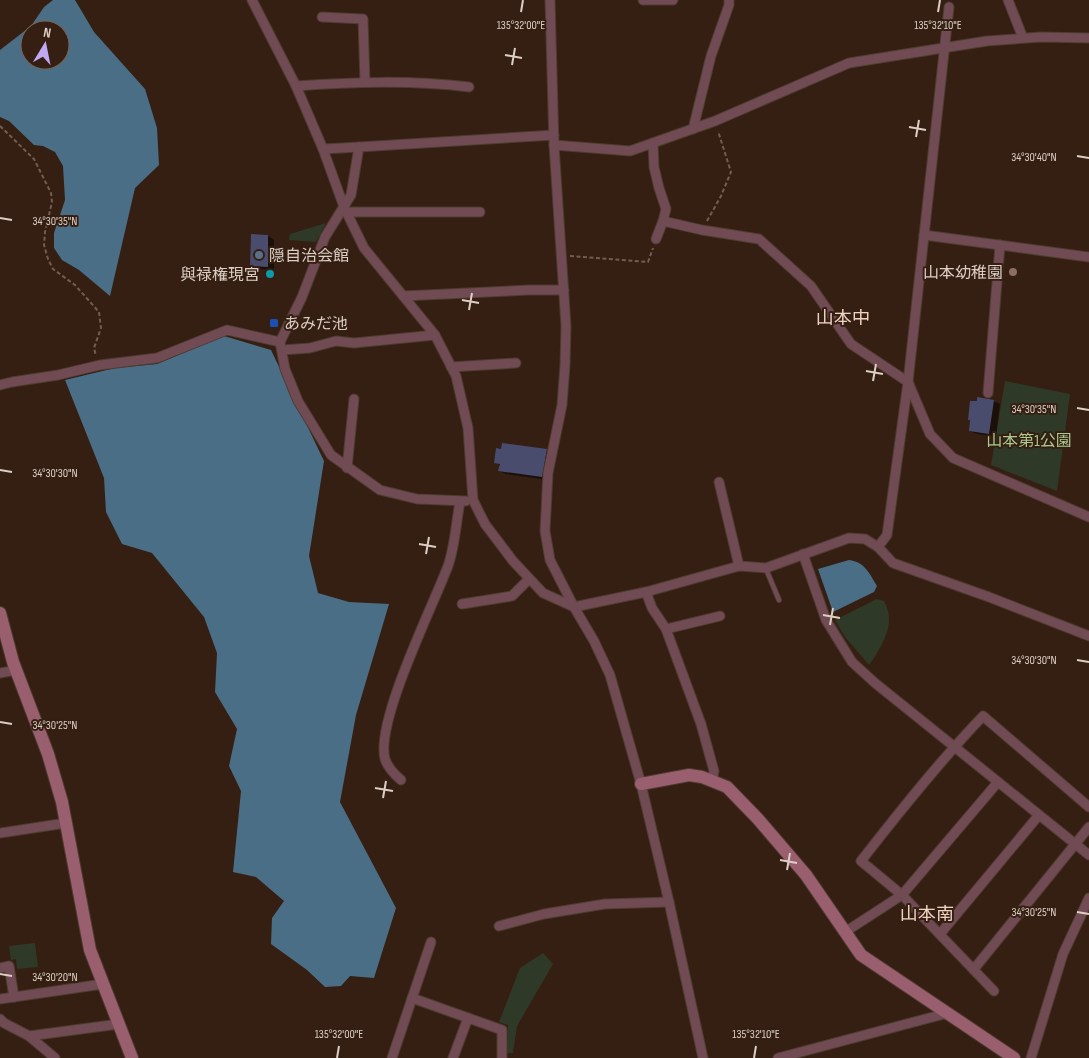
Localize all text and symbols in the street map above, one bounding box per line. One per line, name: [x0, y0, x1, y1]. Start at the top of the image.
text: 135°32'00"E: [497, 18, 545, 33]
text: 135°32'10"E: [914, 18, 962, 33]
north arrow: [20, 20, 70, 70]
text: N: [42, 24, 52, 42]
text: 34°30'40"N: [1011, 150, 1057, 165]
text: 34°30'35"N: [33, 214, 77, 229]
place label: 隠自治会館: [269, 247, 349, 266]
marker: 隠自治会館: [253, 249, 265, 261]
place label: 山本幼稚園: [923, 264, 1003, 283]
place label: 與禄権現宮: [180, 266, 260, 285]
marker: 山本幼稚園: [1007, 266, 1019, 278]
marker: 與禄権現宮: [264, 268, 276, 280]
district label: 山本中: [816, 308, 870, 329]
place label: あみだ池: [284, 315, 348, 334]
marker: あみだ池: [268, 317, 280, 329]
text: 34°30'35"N: [1012, 402, 1056, 417]
park label: 山本第1公園: [986, 432, 1072, 451]
text: 34°30'30"N: [32, 466, 78, 481]
text: 34°30'30"N: [1011, 653, 1057, 668]
text: 34°30'25"N: [33, 718, 77, 733]
district label: 山本南: [900, 904, 954, 925]
text: 34°30'25"N: [1012, 905, 1056, 920]
text: 34°30'20"N: [32, 970, 78, 985]
text: 135°32'00"E: [315, 1027, 363, 1042]
text: 135°32'10"E: [732, 1027, 780, 1042]

